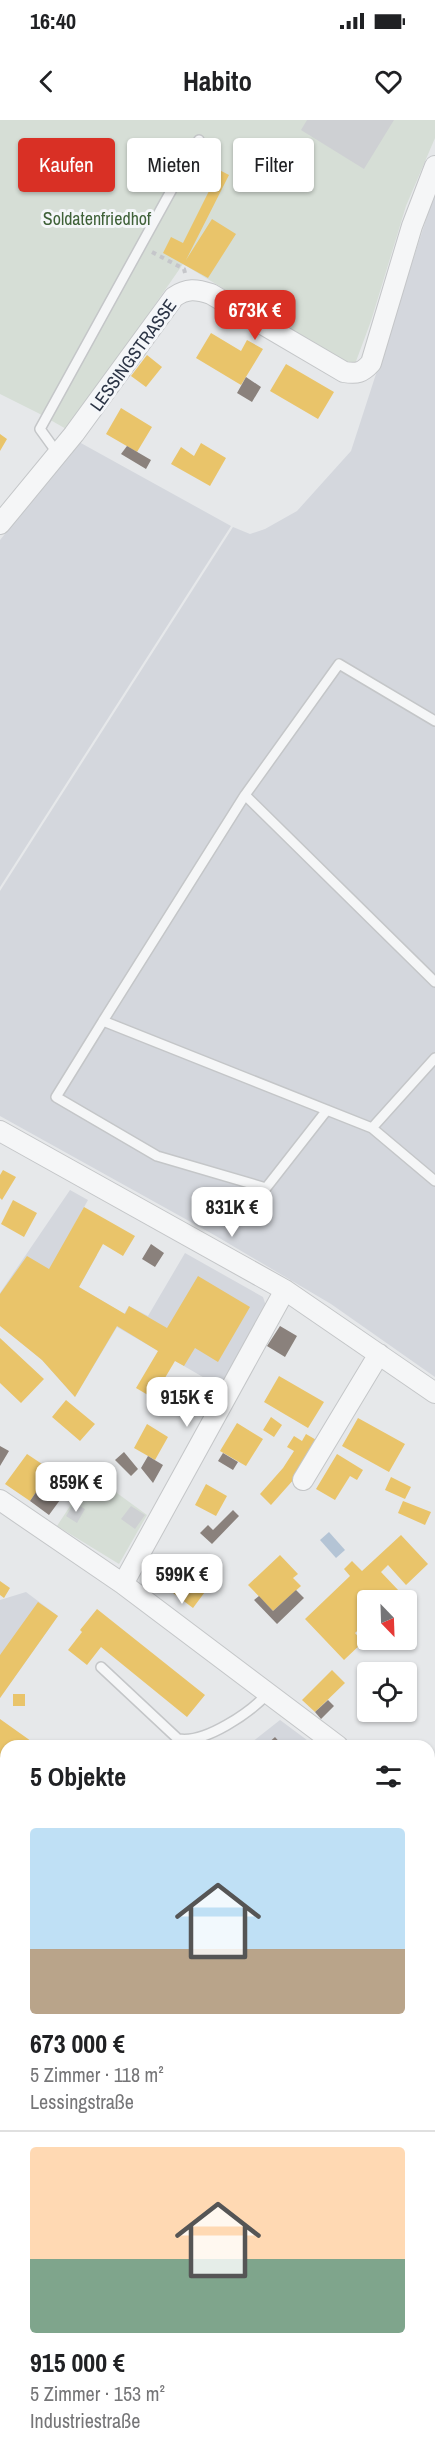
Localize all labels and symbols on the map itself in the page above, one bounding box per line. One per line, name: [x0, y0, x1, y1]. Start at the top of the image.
park label: Soldatenfriedhof: [43, 206, 152, 231]
pin: 673K €: [206, 290, 304, 341]
street label: LESSINGSTRASSE: [84, 294, 182, 416]
pin: 831K €: [183, 1187, 281, 1238]
pin: 915K €: [138, 1377, 236, 1428]
pin: 859K €: [27, 1462, 125, 1513]
pin: 599K €: [133, 1554, 231, 1605]
north arrow: [357, 1590, 417, 1650]

